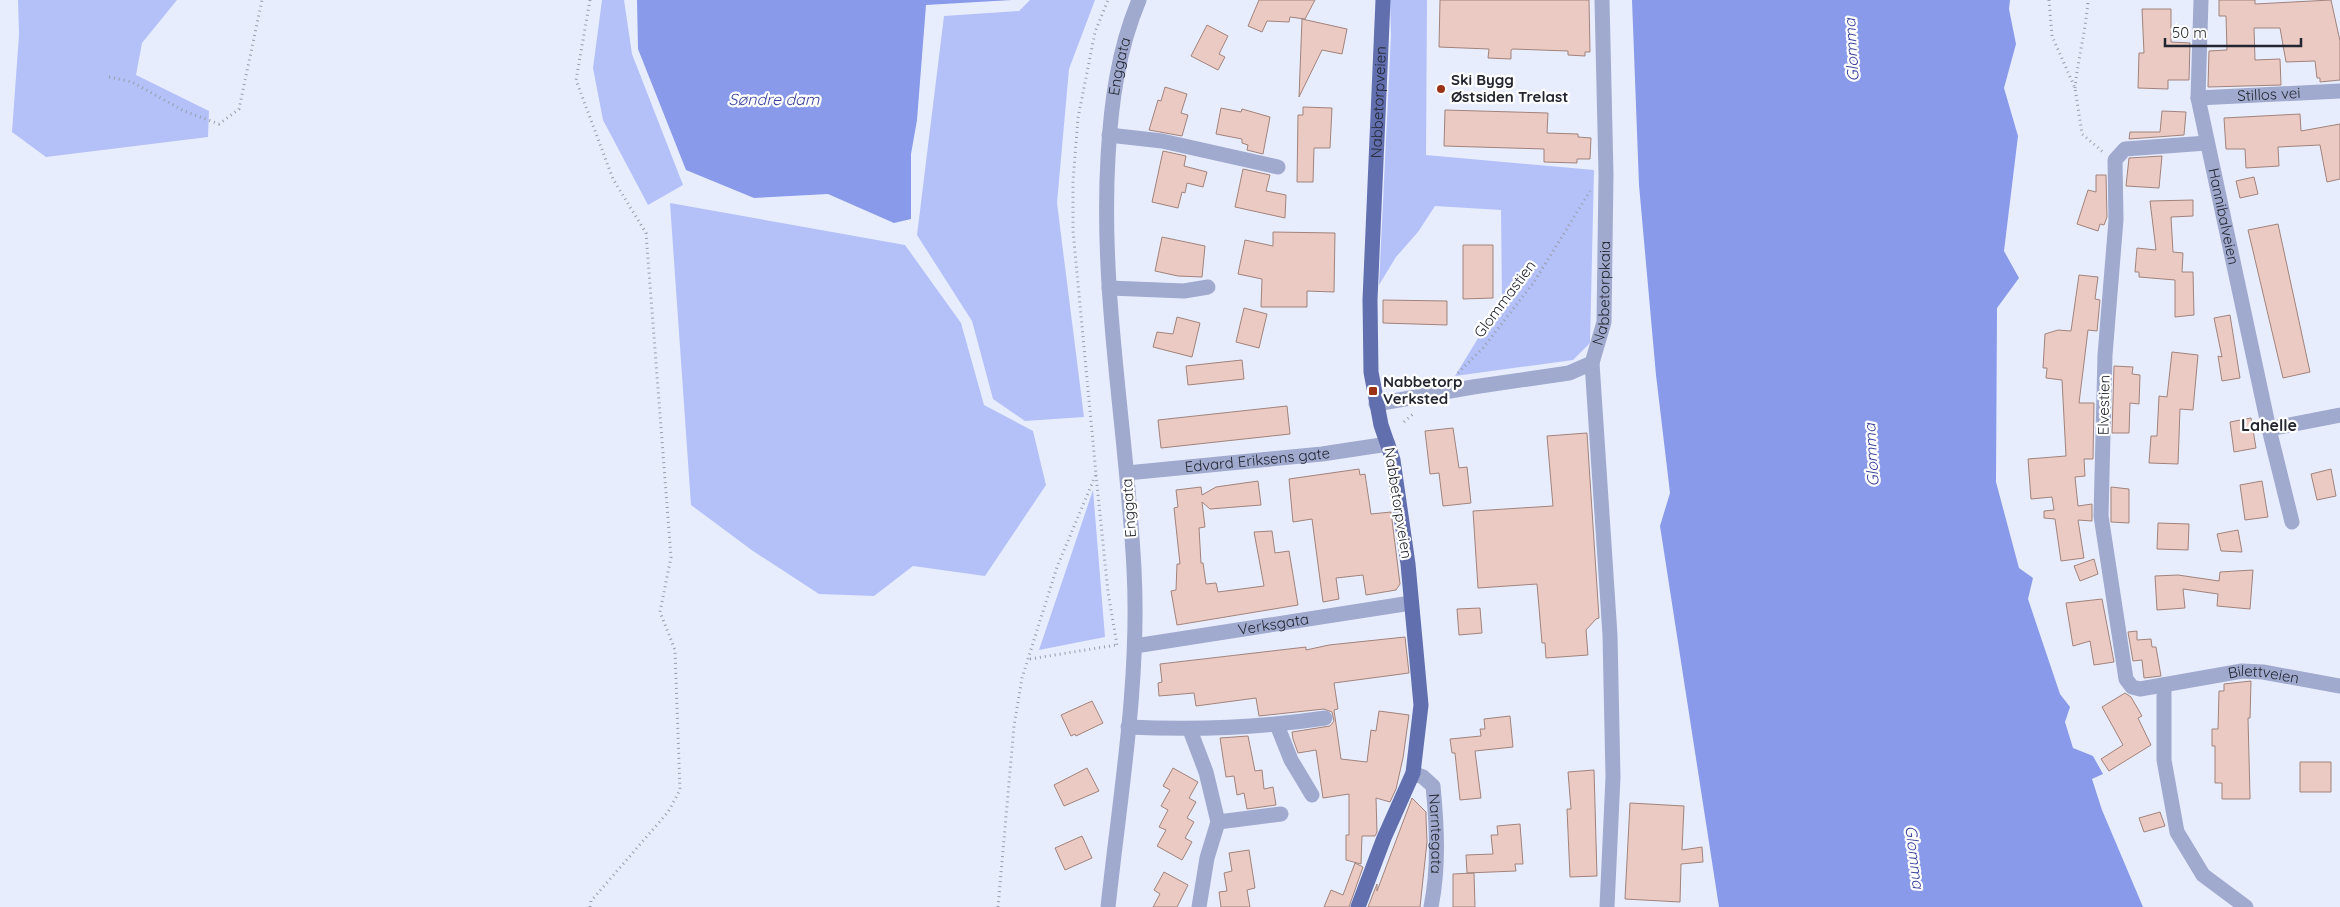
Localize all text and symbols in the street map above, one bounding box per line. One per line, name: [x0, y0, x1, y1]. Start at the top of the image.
scale bar: [2165, 15, 2301, 47]
water label: Glomma: [1839, 17, 1863, 82]
text: 50 m: [2172, 23, 2207, 42]
street label: Enggata: [1104, 35, 1134, 97]
street label: Nabbetorpveien: [1366, 46, 1390, 159]
place label: Ski Bygg Østsiden Trelast: [1451, 70, 1568, 106]
marker: Ski Bygg Østsiden Trelast: [1435, 83, 1447, 95]
street label: Stillos vei: [2237, 83, 2301, 105]
water label: Søndre dam: [729, 89, 820, 109]
street label: Hannibalveien: [2204, 166, 2243, 266]
street label: Nabbetorpkaia: [1588, 241, 1614, 347]
street label: Glommastien: [1469, 256, 1540, 341]
place label: Nabbetorp Verksted: [1383, 372, 1463, 408]
street label: Elvestien: [2093, 375, 2114, 435]
marker: Nabbetorp Verksted: [1367, 385, 1379, 397]
district label: Lahelle: [2241, 415, 2297, 435]
water label: Glomma: [1859, 422, 1883, 487]
street label: Edvard Eriksens gate: [1184, 443, 1331, 476]
street label: Nabbetorpveien: [1380, 446, 1417, 560]
street label: Enggata: [1117, 478, 1140, 538]
street label: Verksgata: [1236, 609, 1310, 639]
street label: Bilettveien: [2226, 661, 2301, 687]
street label: Narntegata: [1425, 793, 1447, 875]
water label: Glomma: [1901, 824, 1929, 891]

